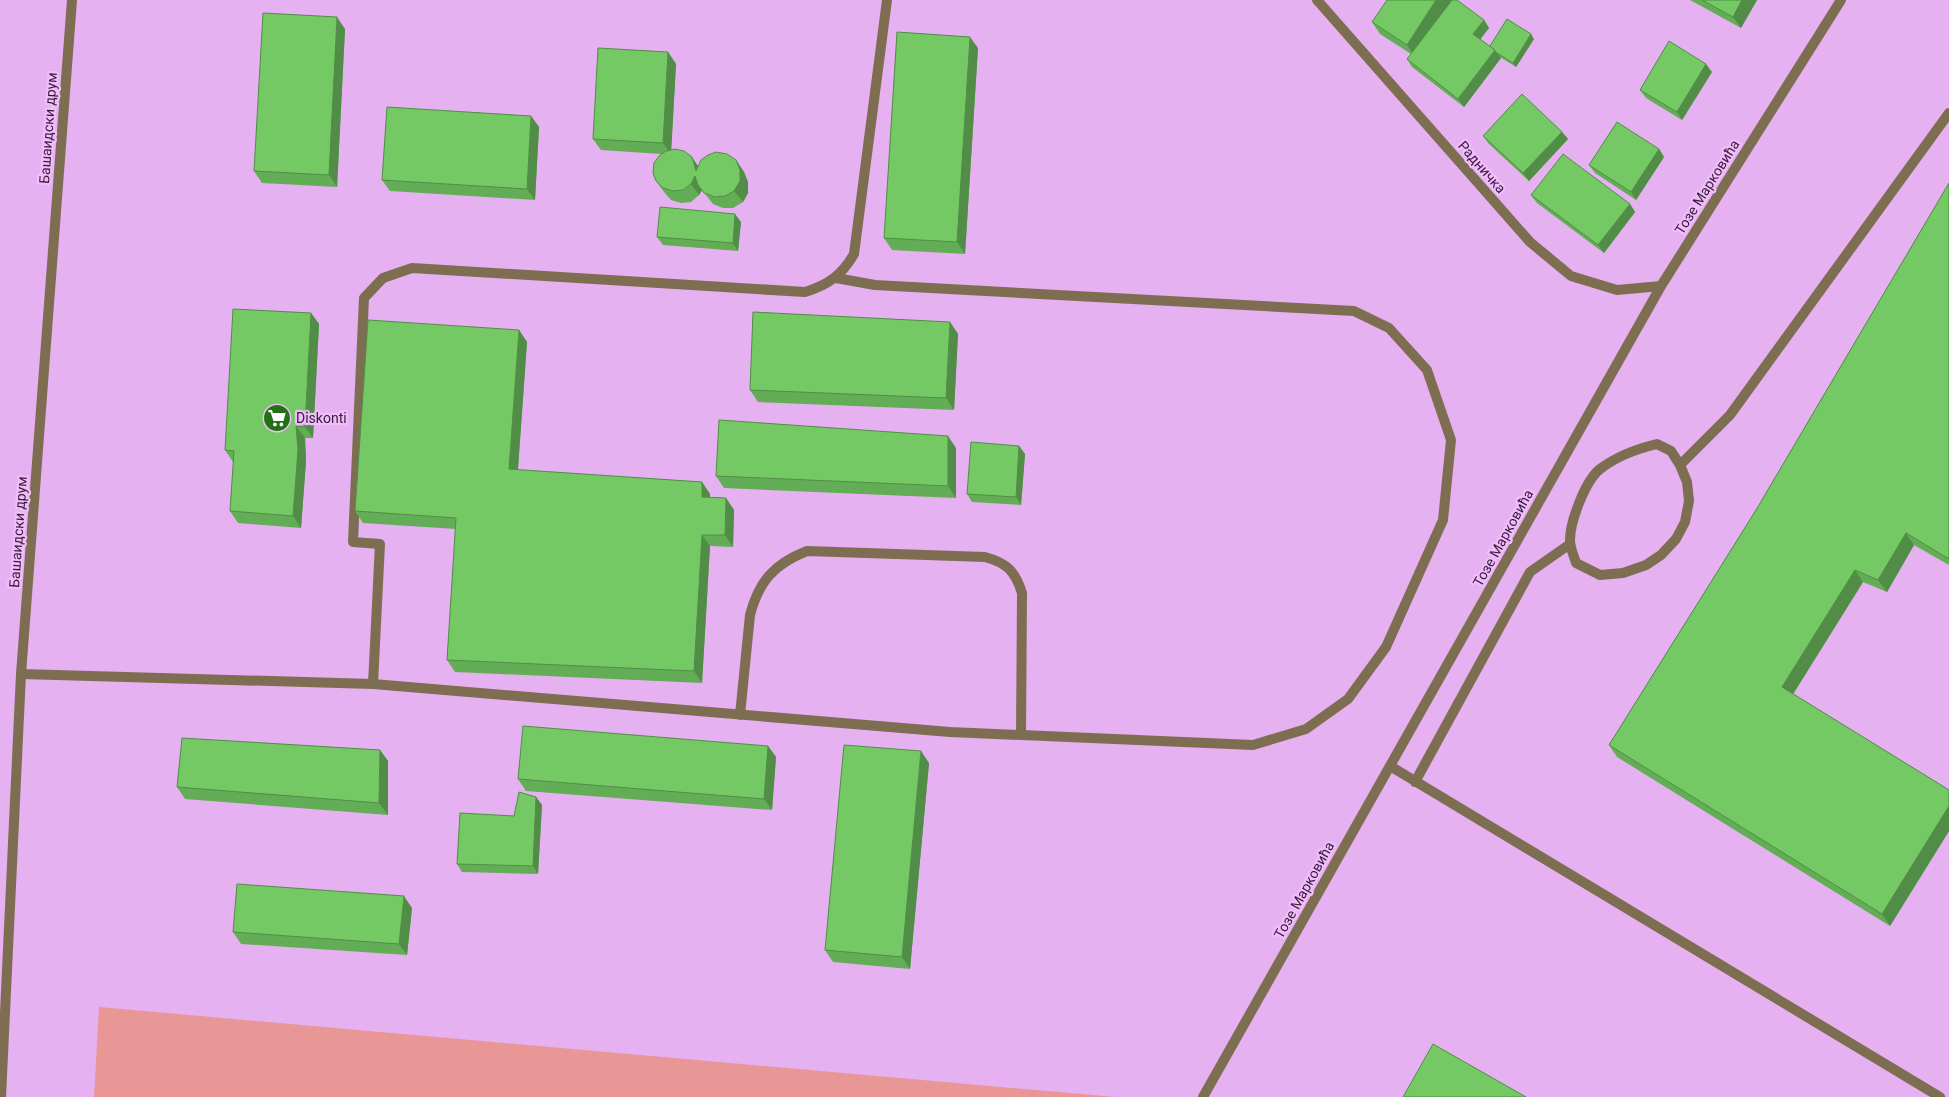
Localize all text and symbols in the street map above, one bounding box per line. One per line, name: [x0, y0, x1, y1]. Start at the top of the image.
street label: Башаидски друм: [36, 72, 60, 184]
street label: Тозе Марковића: [1671, 137, 1743, 237]
street label: Радничка: [1455, 138, 1509, 196]
supermarket icon: Diskonti: [262, 403, 292, 433]
place label: Diskonti: [296, 410, 347, 426]
street label: Башаидски друм: [6, 476, 30, 588]
street label: Тозе Марковића: [1470, 487, 1536, 589]
street label: Тозе Марковића: [1271, 839, 1337, 941]

